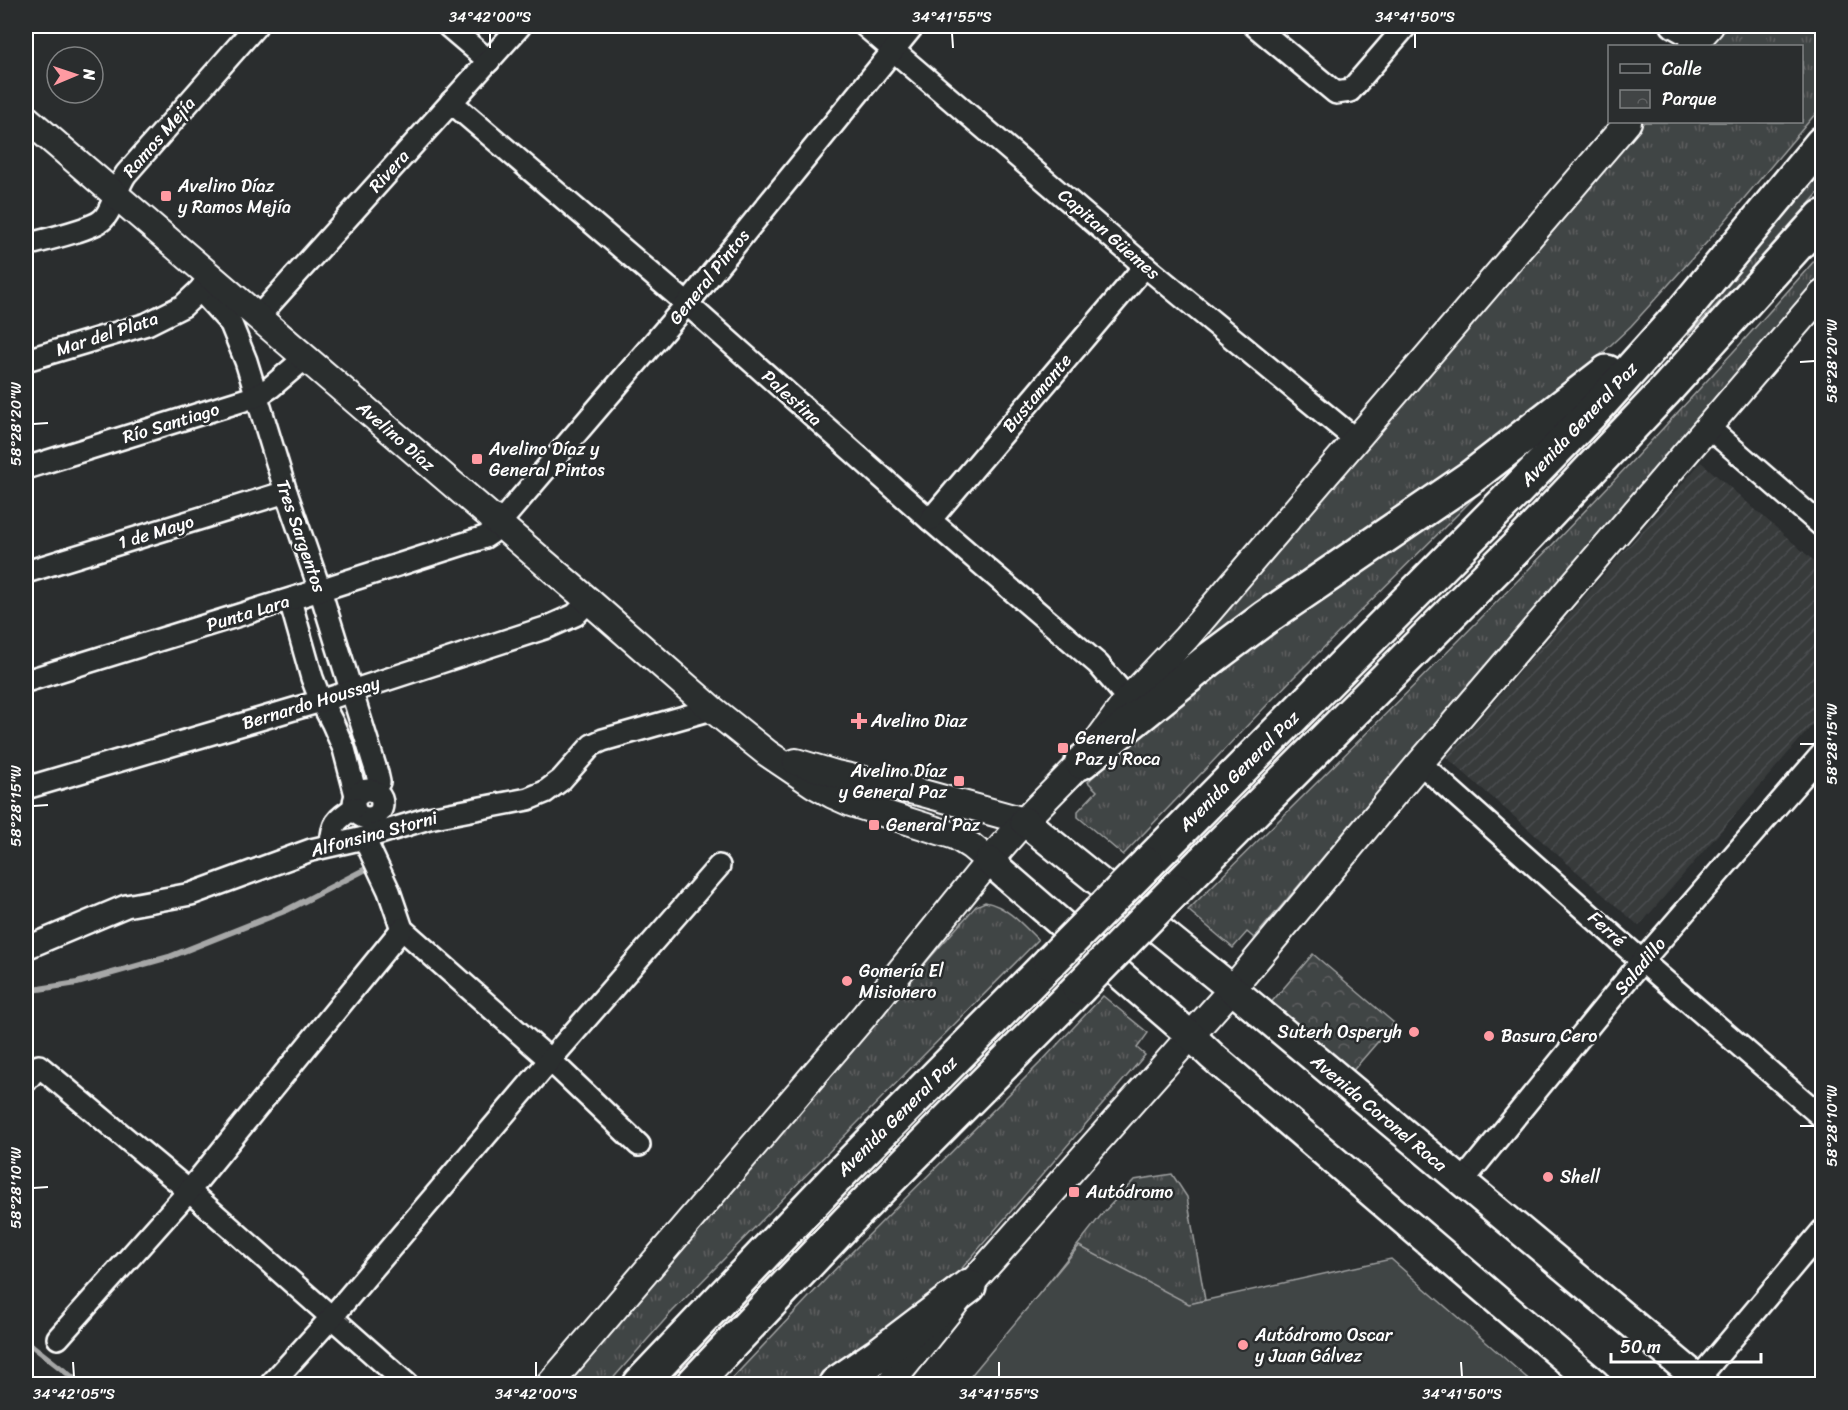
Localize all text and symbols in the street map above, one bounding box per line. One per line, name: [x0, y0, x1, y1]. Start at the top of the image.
text: 34°42'00"S: [449, 4, 532, 30]
text: 34°41'55"S: [912, 4, 992, 30]
text: 34°41'50"S: [1375, 4, 1455, 30]
north arrow: [45, 45, 105, 105]
legend: [1608, 45, 1803, 123]
text: Calle: [1662, 53, 1702, 85]
text: N: [75, 67, 104, 81]
text: Parque: [1662, 83, 1717, 115]
street label: Ramos Mejía: [114, 89, 204, 185]
street label: Rivera: [360, 142, 418, 200]
place label: Avelino Díaz y Ramos Mejía: [177, 170, 291, 223]
street label: Capitan Güemes: [1050, 180, 1168, 288]
marker: Avelino Díaz y Ramos Mejía: [159, 189, 173, 203]
street label: General Pintos: [660, 222, 758, 332]
street label: Mar del Plata: [51, 302, 163, 366]
text: 58°28'20"W: [1819, 319, 1845, 403]
street label: Bustamante: [994, 346, 1080, 440]
street label: Avenida General Paz: [1512, 354, 1646, 495]
street label: Palestina: [754, 361, 830, 435]
text: 58°28'20"W: [3, 382, 29, 466]
street label: Avelino Díaz: [348, 392, 443, 480]
street label: Río Santiago: [119, 393, 223, 453]
place label: Avelino Díaz y General Pintos: [488, 433, 605, 486]
marker: Avelino Díaz y General Pintos: [470, 452, 484, 466]
street label: Tres Sargentos: [267, 475, 336, 598]
street label: 1 de Mayo: [114, 505, 198, 559]
street label: Punta Lara: [202, 585, 294, 641]
street label: Bernardo Houssay: [238, 667, 385, 739]
street label: Avenida General Paz: [1170, 702, 1308, 840]
text: 58°28'15"W: [1819, 703, 1845, 785]
place label: Avelino Diaz: [870, 705, 968, 737]
marker: Avelino Diaz: [852, 714, 866, 728]
place label: General Paz y Roca: [1075, 722, 1160, 775]
marker: General Paz y Roca: [1056, 741, 1070, 755]
place label: Avelino Díaz y General Paz: [839, 755, 947, 808]
text: 58°28'15"W: [3, 765, 29, 847]
marker: Avelino Díaz y General Paz: [952, 774, 966, 788]
street label: Alfonsina Storni: [306, 801, 442, 867]
place label: General Paz: [886, 809, 981, 841]
marker: General Paz: [867, 818, 881, 832]
street label: Ferré: [1580, 903, 1634, 955]
street label: Saladillo: [1606, 930, 1674, 1002]
place label: Gomería El Misionero: [859, 955, 944, 1008]
marker: Gomería El Misionero: [840, 974, 854, 988]
place label: Suterh Osperyh: [1278, 1016, 1402, 1048]
place label: Basura Cero: [1501, 1020, 1597, 1052]
marker: Suterh Osperyh: [1407, 1025, 1421, 1039]
marker: Basura Cero: [1482, 1029, 1496, 1043]
street label: Avenida Coronel Roca: [1303, 1045, 1455, 1181]
street label: Avenida General Paz: [828, 1047, 966, 1185]
text: 58°28'10"W: [1819, 1085, 1845, 1167]
text: 58°28'10"W: [3, 1147, 29, 1229]
place label: Shell: [1560, 1161, 1601, 1193]
marker: Shell: [1541, 1170, 1555, 1184]
place label: Autódromo: [1085, 1176, 1173, 1208]
marker: Autódromo: [1067, 1185, 1081, 1199]
place label: Autódromo Oscar y Juan Gálvez: [1254, 1319, 1394, 1372]
scale bar: [1611, 1326, 1761, 1364]
text: 50 m: [1620, 1331, 1661, 1363]
marker: Autódromo Oscar y Juan Gálvez: [1236, 1338, 1250, 1352]
text: 34°42'05"S: [33, 1381, 116, 1407]
text: 34°42'00"S: [495, 1381, 578, 1407]
text: 34°41'55"S: [959, 1381, 1039, 1407]
text: 34°41'50"S: [1422, 1381, 1502, 1407]

